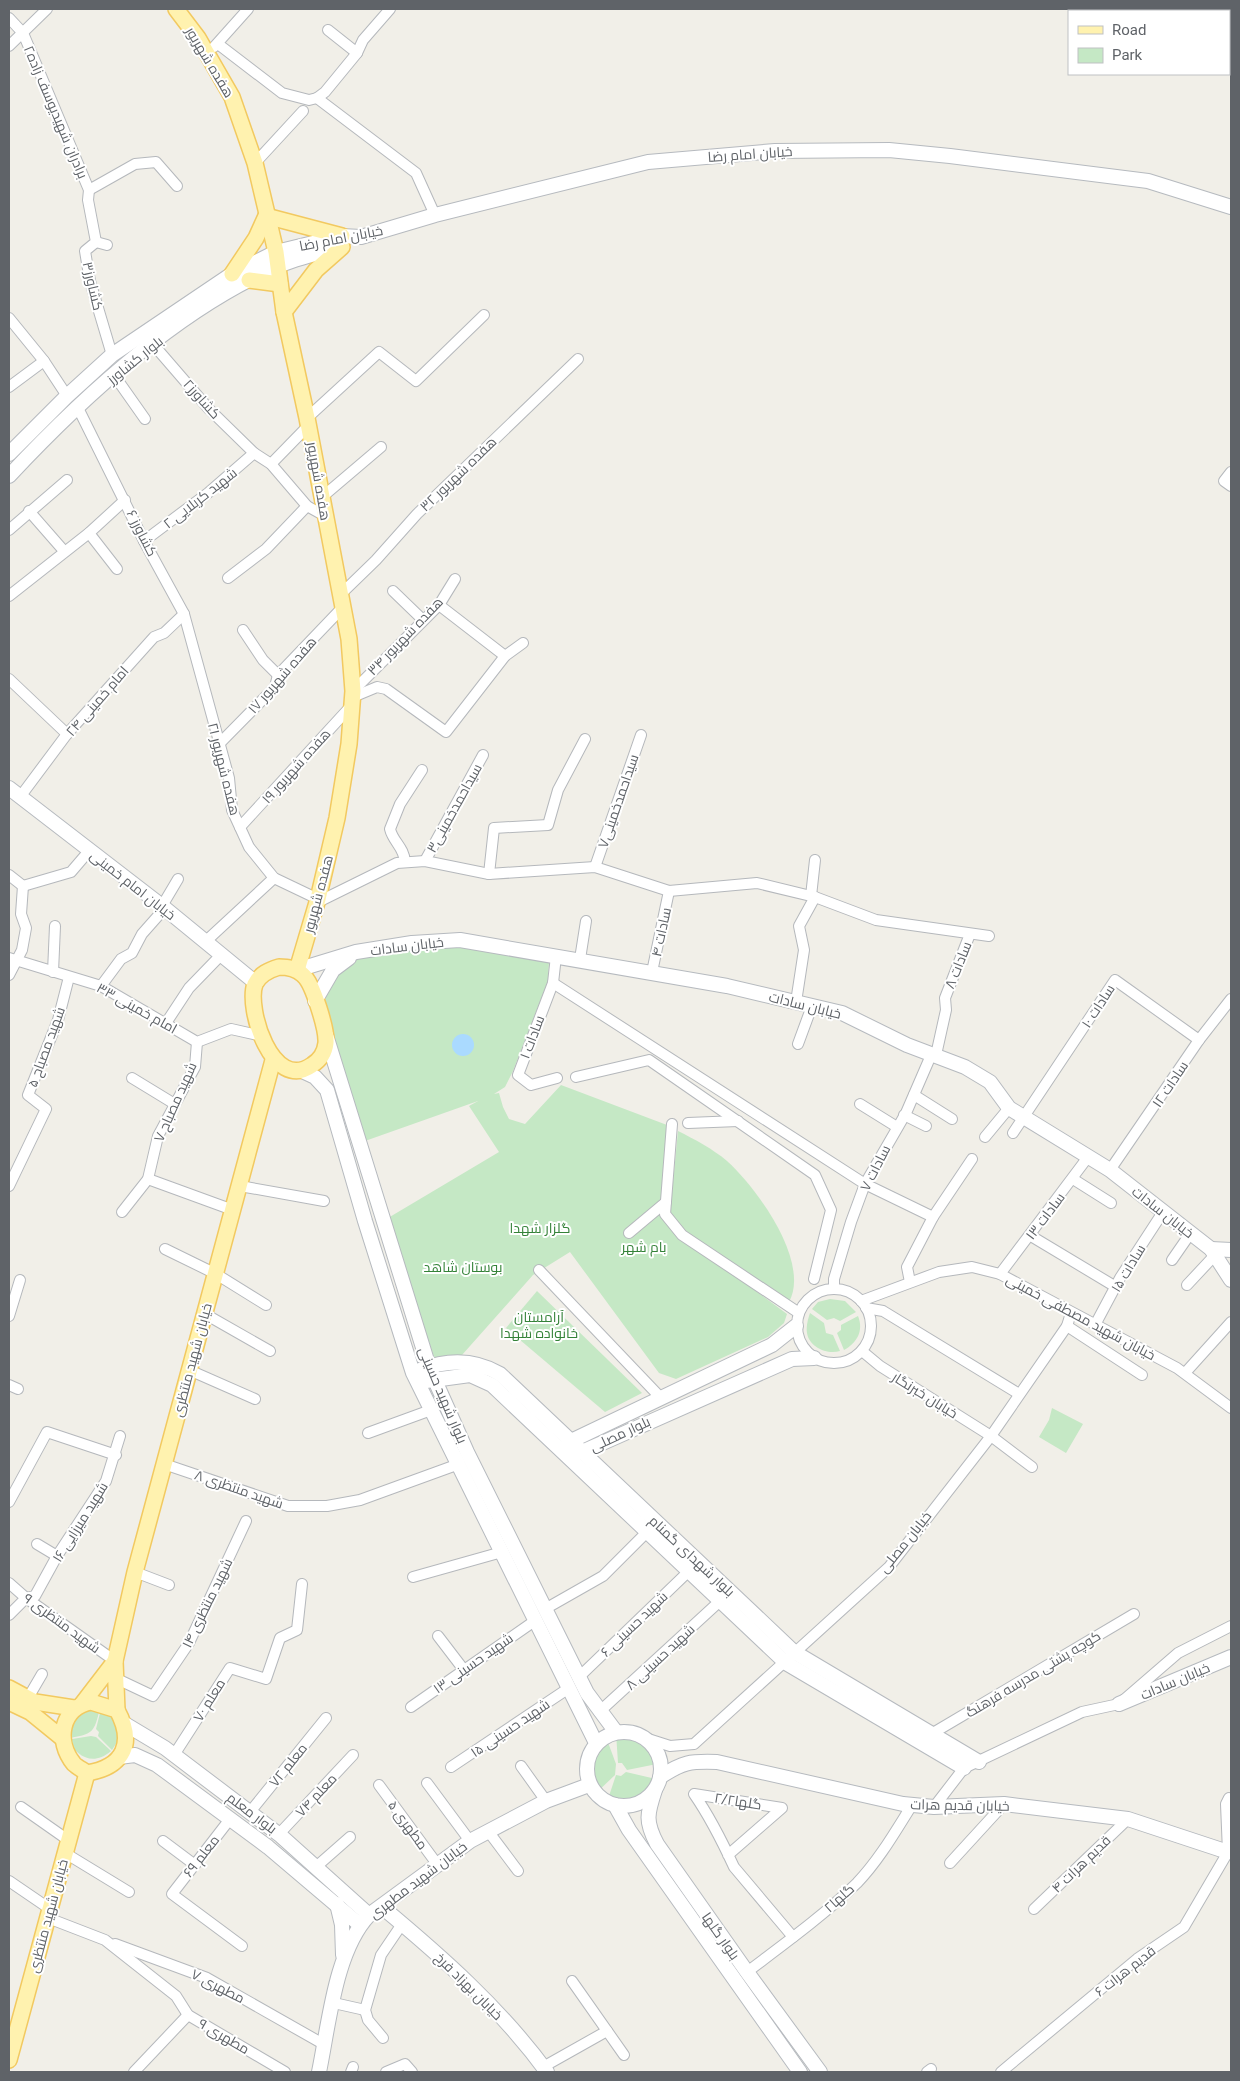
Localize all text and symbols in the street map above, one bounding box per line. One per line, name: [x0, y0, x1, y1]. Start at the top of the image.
legend: [1068, 10, 1230, 75]
text: Road: [1112, 21, 1146, 39]
street label: هفده شهریور: [182, 23, 237, 100]
street label: برادران شهیدیوسف زاده۲: [21, 43, 91, 181]
text: Park: [1112, 46, 1143, 64]
street label: خیابان امام رضا: [707, 143, 793, 167]
street label: خیابان امام رضا: [298, 222, 385, 256]
street label: کشاورز۳: [80, 260, 106, 312]
street label: بلوار کشاورز: [103, 333, 166, 388]
street label: کشاورز۲: [180, 376, 224, 422]
street label: هفده شهریور ۳۲: [416, 433, 500, 515]
street label: هفده شهریور: [304, 439, 334, 522]
street label: شهید کربلایی ۲: [160, 464, 240, 532]
street label: کشاورز ۶: [124, 507, 160, 559]
street label: هفده شهریور ۳۴: [364, 594, 446, 678]
street label: هفده شهریور ۱۷: [244, 633, 320, 717]
street label: امام خمینی ۲۴: [62, 663, 133, 740]
street label: هفده شهریور ۲۱: [205, 721, 243, 817]
street label: هفده شهریور ۱۹: [258, 725, 334, 807]
street label: سیداحمدخمینی۷: [594, 752, 642, 850]
street label: سیداحمدخمینی۳: [423, 761, 485, 855]
street label: خیابان امام خمینی: [86, 847, 179, 925]
street label: هفده شهریور: [300, 853, 336, 936]
street label: سادات ۴: [648, 906, 674, 958]
street label: خیابان سادات: [369, 934, 445, 958]
street label: سادات ۸: [941, 939, 975, 991]
street label: امام خمینی ۳۳: [93, 979, 180, 1038]
street label: سادات ۱۰: [1078, 981, 1118, 1031]
street label: خیابان سادات: [767, 988, 843, 1022]
street label: شهید مصباح ۵: [24, 1005, 69, 1090]
street label: سادات ۱: [516, 1013, 548, 1061]
street label: سادات ۱۲: [1149, 1058, 1191, 1110]
street label: شهید مصباح ۷: [150, 1060, 201, 1145]
street label: سادات ۷: [857, 1142, 893, 1194]
street label: خیابان سادات: [1129, 1183, 1197, 1241]
street label: سادات ۱۳: [1022, 1189, 1068, 1243]
park label: گلزار شهدا: [510, 1220, 570, 1236]
park label: بام شهر: [620, 1239, 667, 1257]
street label: سادات ۱۵: [1108, 1241, 1148, 1295]
park label: بوستان شاهد: [424, 1259, 502, 1275]
street label: خیابان شهید مصطفی خمینی: [1004, 1271, 1158, 1363]
street label: خیابان شهید منتظری: [169, 1301, 215, 1419]
park label: آرامستان خانواده شهدا: [500, 1309, 578, 1341]
street label: بلوار شهید حسینی: [415, 1344, 471, 1446]
street label: خیابان خبرنگار: [888, 1368, 961, 1421]
street label: بلوار مصلی: [587, 1413, 653, 1455]
street label: شهید منتظری ۸: [193, 1466, 285, 1512]
street label: شهید میرزایی ۱۶: [49, 1479, 111, 1565]
street label: خیابان مصلی: [875, 1508, 935, 1576]
street label: بلوار شهدای گمنام: [645, 1512, 738, 1601]
street label: شهید منتظری ۱۴: [178, 1556, 236, 1650]
street label: شهید حسینی ۶: [597, 1588, 671, 1660]
street label: شهید منتظری ۹: [20, 1590, 104, 1656]
street label: شهید حسینی ۸: [622, 1621, 698, 1693]
street label: کوچه پشتی مدرسه فرهنگ: [963, 1627, 1104, 1722]
street label: شهید حسینی ۱۳: [430, 1630, 516, 1696]
street label: خیابان سادات: [1138, 1659, 1212, 1703]
street label: معلم ۷۰: [190, 1676, 230, 1725]
street label: شهید حسینی ۱۵: [467, 1696, 553, 1760]
street label: معلم ۷۲: [266, 1740, 312, 1791]
street label: معلم ۷۴: [292, 1770, 341, 1821]
street label: بلوار معلم: [223, 1789, 280, 1839]
street label: گلها۲/۲: [713, 1789, 763, 1813]
street label: خیابان قدیم هرات: [910, 1796, 1010, 1816]
street label: مطهری ۵: [385, 1797, 431, 1853]
street label: معلم ۶۹: [180, 1832, 224, 1881]
street label: قدیم هرات ۴: [1048, 1832, 1115, 1897]
street label: خیابان شهید مطهری: [366, 1838, 470, 1922]
street label: خیابان شهید منتظری: [25, 1857, 71, 1975]
street label: گلها۲: [821, 1881, 857, 1915]
street label: بلوار گلها: [699, 1909, 743, 1963]
street label: قدیم هرات ۶: [1091, 1942, 1160, 2001]
street label: خیابان بهزاد فرخ: [431, 1949, 506, 2024]
street label: مطهری ۷: [189, 1966, 247, 2006]
street label: مطهری ۹: [196, 2015, 252, 2057]

